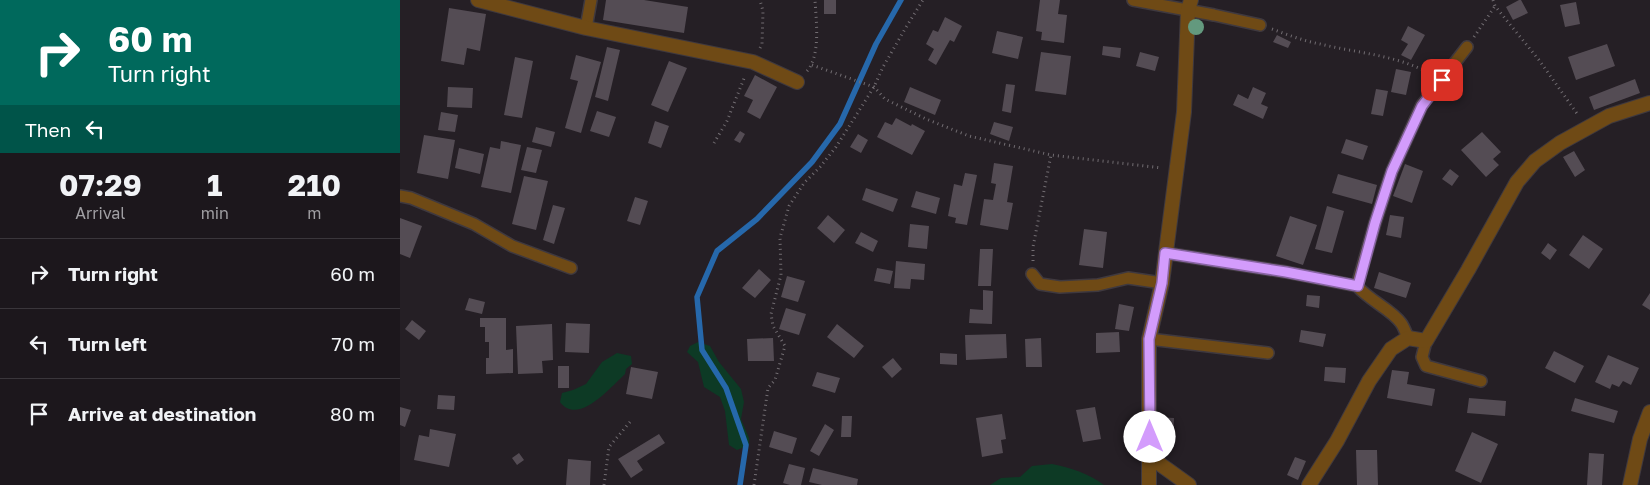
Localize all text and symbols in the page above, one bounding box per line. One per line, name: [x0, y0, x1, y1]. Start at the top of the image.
text: 60 m: [108, 18, 192, 60]
icon: right: [25, 20, 90, 85]
pin: [1421, 59, 1463, 101]
text: Turn right: [108, 60, 211, 87]
icon: arrive: [1428, 66, 1456, 94]
icon: left: [81, 115, 109, 143]
text: Then: [25, 118, 71, 141]
text: 07:29: [59, 167, 142, 203]
text: 1: [207, 167, 223, 203]
text: 210: [288, 167, 341, 203]
text: Arrival: [75, 203, 125, 223]
text: min: [201, 203, 229, 223]
text: m: [307, 203, 322, 223]
icon: right: [25, 260, 53, 288]
text: Turn right: [68, 262, 158, 285]
text: 60 m: [330, 262, 375, 285]
icon: left: [25, 330, 53, 358]
text: Turn left: [68, 332, 147, 355]
text: 70 m: [332, 332, 375, 355]
icon: arrive: [25, 400, 53, 428]
text: Arrive at destination: [68, 402, 256, 425]
text: 80 m: [330, 402, 375, 425]
position arrow: [1123, 410, 1175, 462]

